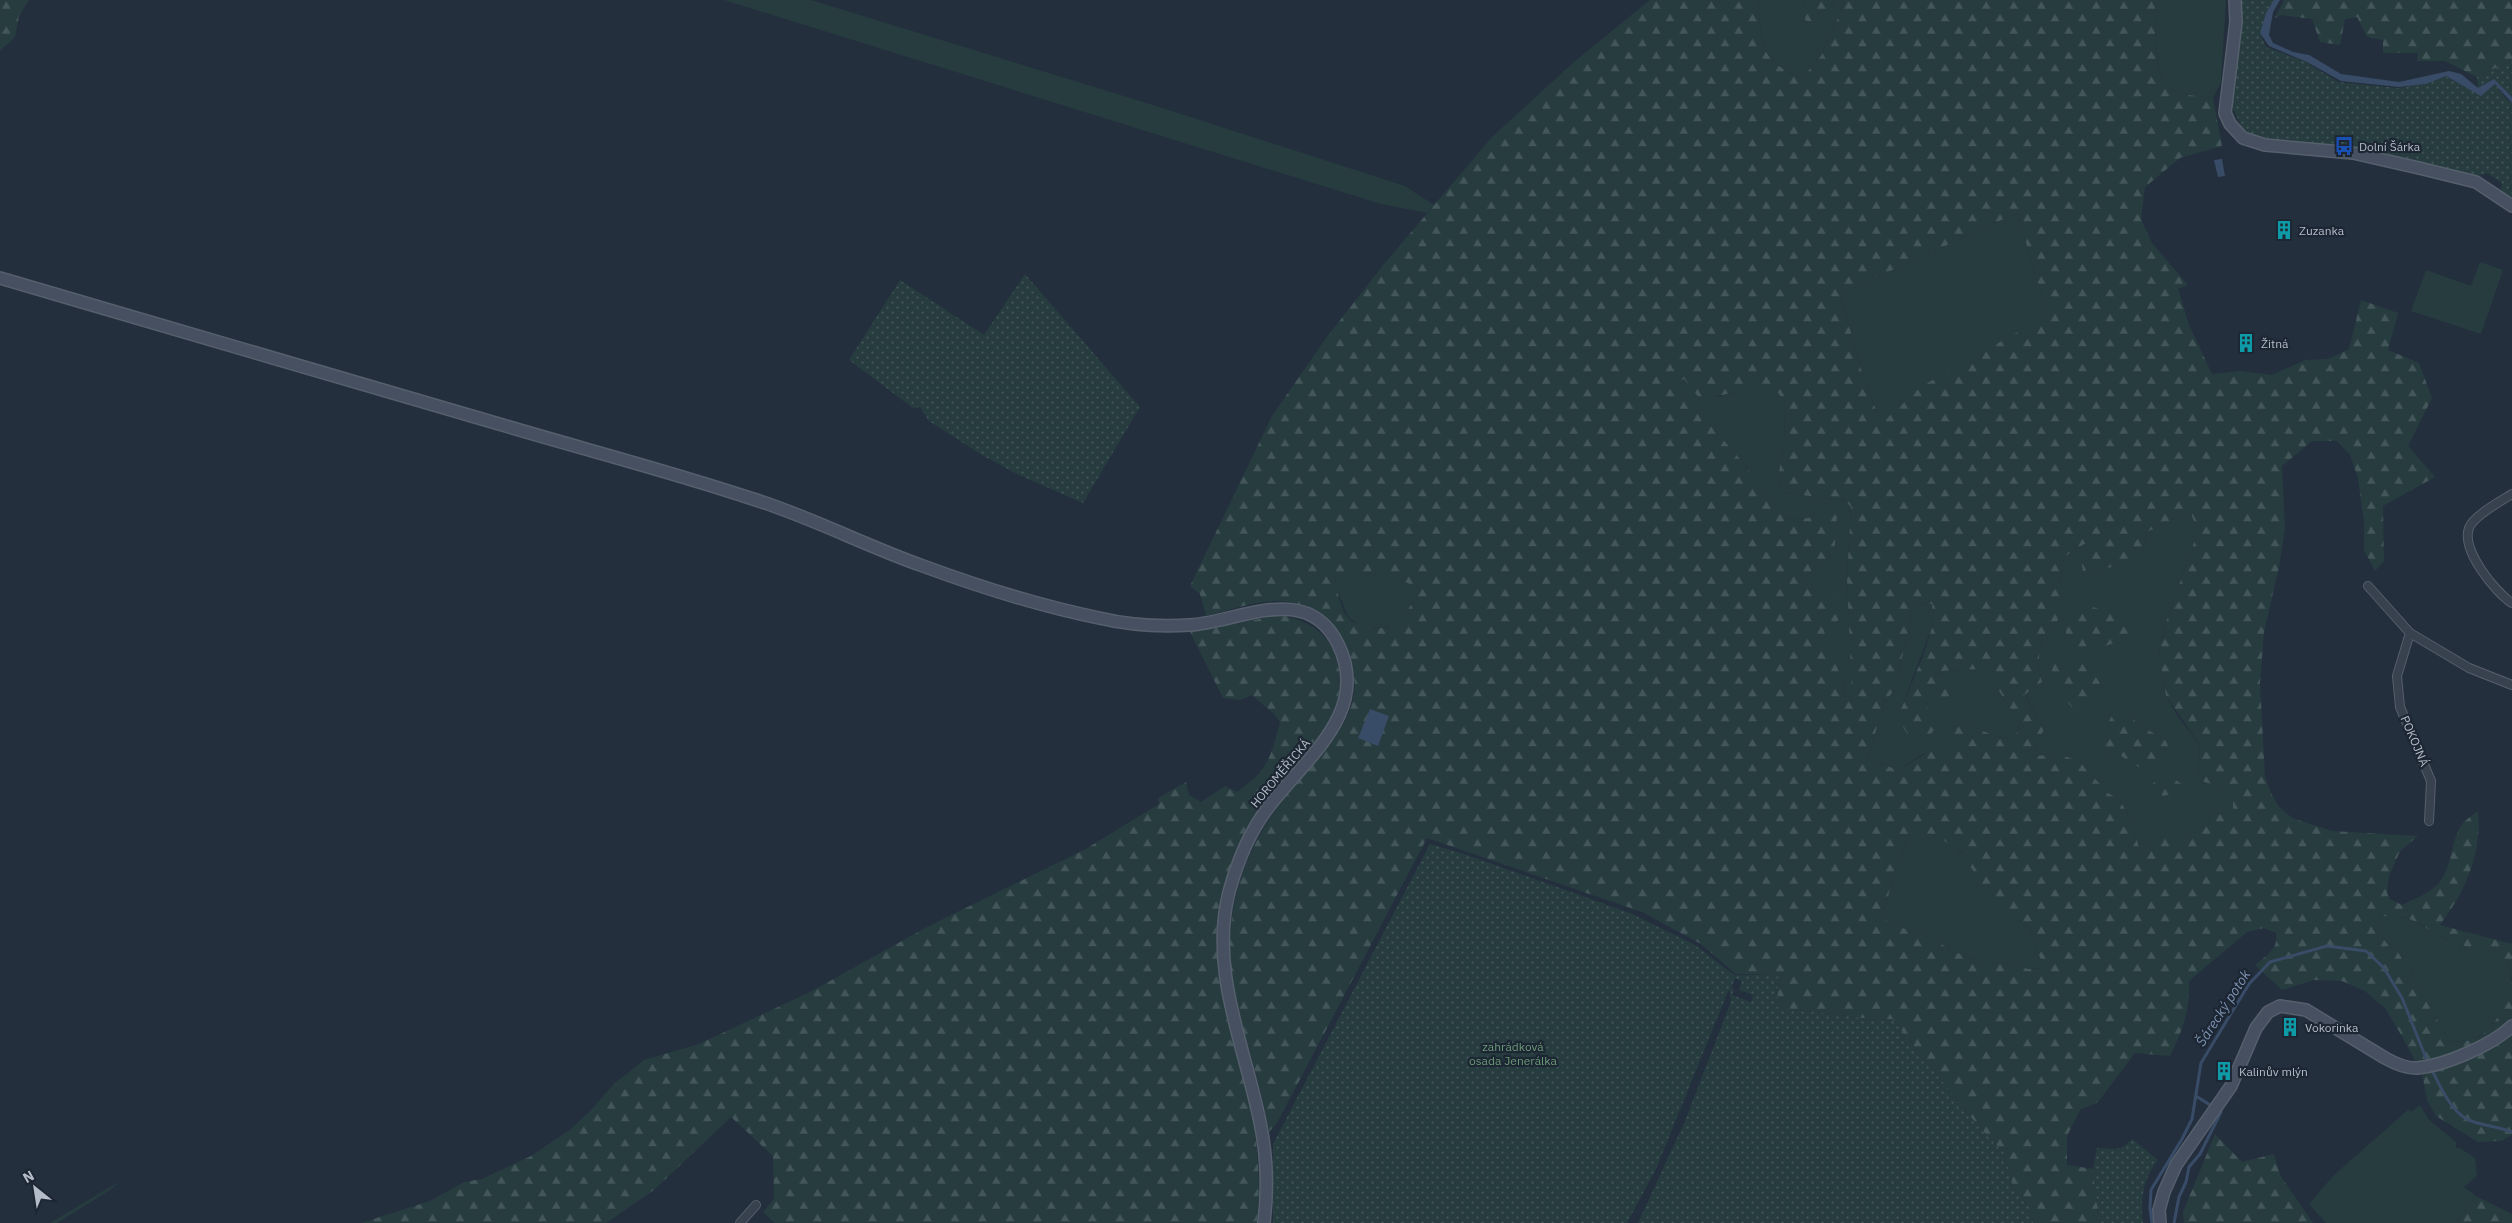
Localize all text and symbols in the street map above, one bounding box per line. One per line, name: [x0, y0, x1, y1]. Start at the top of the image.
bus stop icon: Dolní Šárka: [2333, 135, 2355, 157]
place label: Dolní Šárka: [2359, 139, 2421, 154]
building icon: Zuzanka: [2273, 219, 2295, 241]
place label: Zuzanka: [2299, 223, 2345, 238]
building icon: Žitná: [2235, 332, 2257, 354]
place label: Žitná: [2261, 336, 2289, 351]
street label: POKOJNÁ: [2398, 713, 2433, 769]
street label: HOROMĚŘICKÁ: [1247, 735, 1313, 810]
water label: Šárecký potok: [2191, 965, 2255, 1050]
building icon: Vokorinka: [2279, 1016, 2301, 1038]
place label: Vokorinka: [2305, 1020, 2359, 1035]
park label: zahrádková osada Jenerálka: [1469, 1039, 1558, 1068]
building icon: Kalinův mlýn: [2213, 1060, 2235, 1082]
place label: Kalinův mlýn: [2239, 1064, 2308, 1079]
north arrow: [10, 1163, 60, 1213]
text: N: [20, 1166, 37, 1187]

